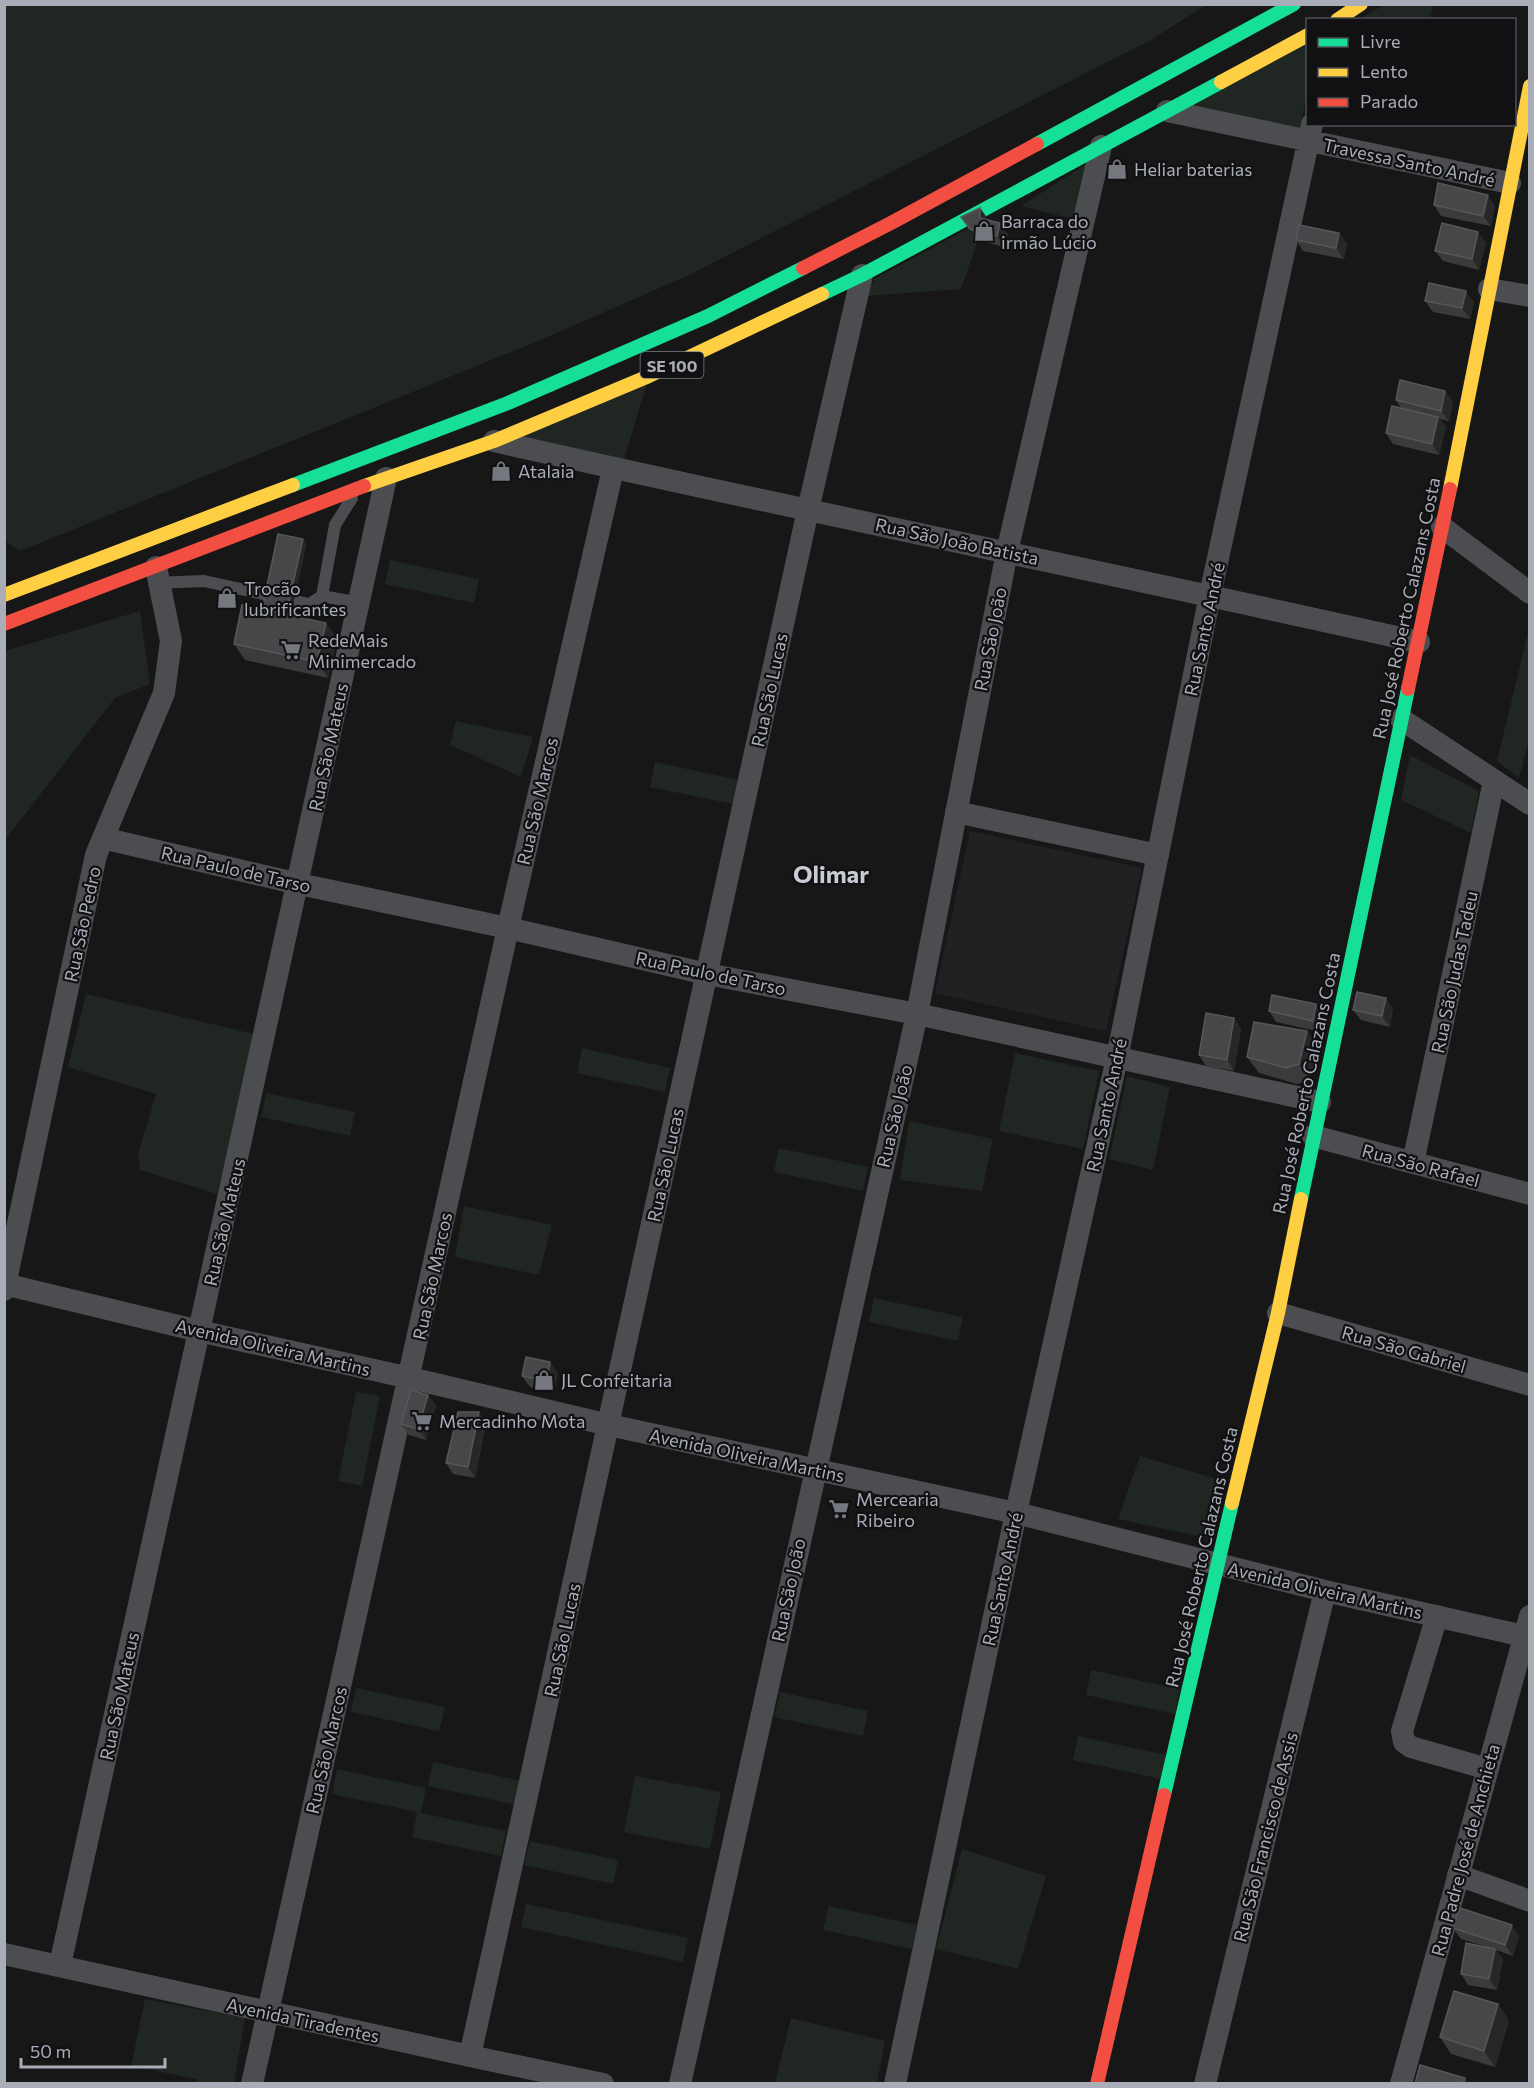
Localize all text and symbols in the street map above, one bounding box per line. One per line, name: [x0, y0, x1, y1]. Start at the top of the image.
legend: [1306, 18, 1516, 126]
text: Livre: [1360, 30, 1401, 52]
text: Lento: [1360, 60, 1408, 82]
text: Parado: [1360, 90, 1418, 112]
street label: Travessa Santo André: [1321, 133, 1497, 191]
shop icon: Heliar baterias: [1105, 157, 1129, 181]
place label: Heliar baterias: [1134, 158, 1252, 180]
place label: Barraca do irmão Lúcio: [1001, 210, 1097, 253]
shop icon: Barraca do irmão Lúcio: [972, 219, 996, 243]
road number: SE 100: [640, 352, 704, 378]
shop icon: Atalaia: [489, 459, 513, 483]
place label: Atalaia: [518, 460, 575, 482]
street label: Rua José Roberto Calazans Costa: [1368, 475, 1444, 741]
street label: Rua São João Batista: [873, 513, 1041, 569]
street label: Rua Santo André: [1179, 560, 1229, 698]
place label: Trocão lubrificantes: [244, 577, 346, 620]
street label: Rua São João: [969, 585, 1011, 693]
shop icon: Trocão lubrificantes: [215, 586, 239, 610]
place label: RedeMais Minimercado: [308, 629, 416, 672]
street label: Rua São Lucas: [746, 631, 792, 749]
supermarket icon: RedeMais Minimercado: [279, 638, 303, 662]
street label: Rua São Mateus: [304, 681, 352, 813]
street label: Rua São Marcos: [512, 735, 562, 867]
street label: Rua Paulo de Tarso: [159, 841, 313, 897]
district label: Olimar: [793, 859, 869, 888]
street label: Rua São Pedro: [59, 864, 105, 984]
street label: Rua São Judas Tadeu: [1426, 889, 1482, 1055]
street label: Rua Paulo de Tarso: [634, 946, 788, 1000]
street label: Rua José Roberto Calazans Costa: [1268, 950, 1344, 1216]
street label: Rua Santo André: [1081, 1036, 1131, 1174]
street label: Rua São João: [871, 1062, 917, 1170]
street label: Rua São Lucas: [642, 1106, 688, 1224]
street label: Rua São Rafael: [1360, 1139, 1482, 1191]
street label: Rua São Mateus: [199, 1156, 249, 1288]
street label: Rua São Marcos: [408, 1210, 456, 1342]
street label: Avenida Oliveira Martins: [173, 1314, 373, 1380]
street label: Rua São Gabriel: [1339, 1321, 1469, 1377]
shop icon: JL Confeitaria: [532, 1368, 556, 1392]
place label: JL Confeitaria: [561, 1369, 672, 1391]
supermarket icon: Mercadinho Mota: [410, 1409, 434, 1433]
place label: Mercadinho Mota: [439, 1410, 585, 1432]
street label: Avenida Oliveira Martins: [647, 1424, 847, 1486]
street label: Rua José Roberto Calazans Costa: [1160, 1425, 1242, 1689]
place label: Mercearia Ribeiro: [856, 1488, 939, 1531]
supermarket icon: Mercearia Ribeiro: [827, 1497, 851, 1521]
street label: Rua Santo André: [977, 1510, 1027, 1648]
street label: Rua São João: [766, 1536, 810, 1644]
street label: Avenida Oliveira Martins: [1225, 1557, 1425, 1623]
street label: Rua São Lucas: [539, 1581, 585, 1699]
street label: Rua São Mateus: [95, 1630, 143, 1762]
street label: Rua São Marcos: [301, 1684, 351, 1816]
street label: Rua São Francisco de Assis: [1228, 1730, 1302, 1944]
street label: Rua Padre José de Anchieta: [1426, 1741, 1504, 1959]
street label: Avenida Tiradentes: [224, 1993, 382, 2047]
scale bar: [21, 2031, 165, 2069]
text: 50 m: [30, 2040, 71, 2062]

